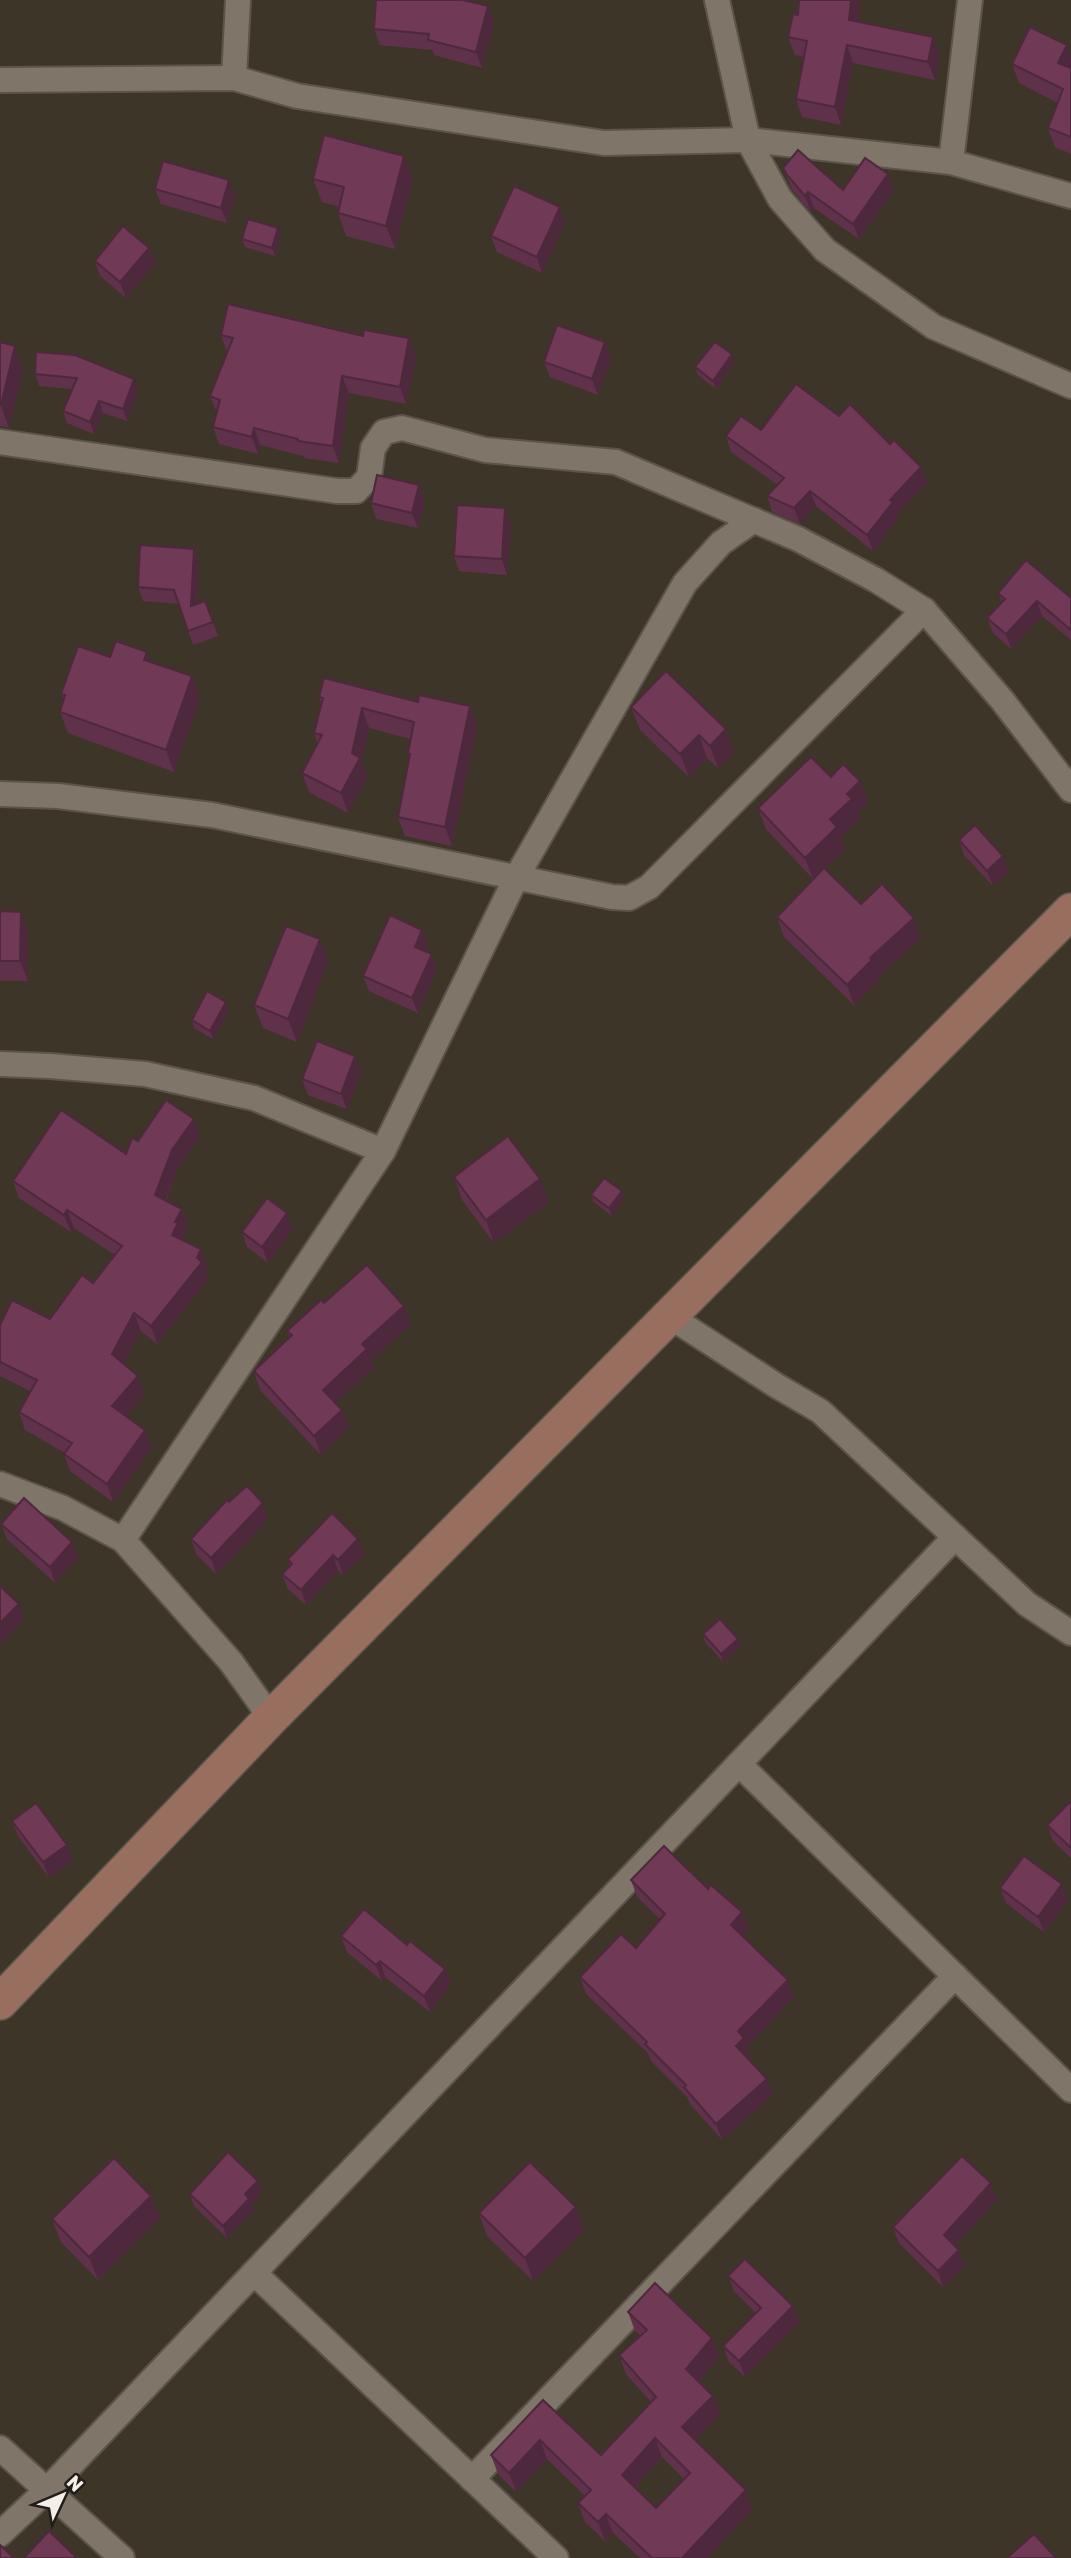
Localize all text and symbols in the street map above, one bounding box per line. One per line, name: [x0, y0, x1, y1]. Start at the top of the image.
north arrow: [28, 2460, 98, 2530]
text: N: [62, 2471, 88, 2496]

